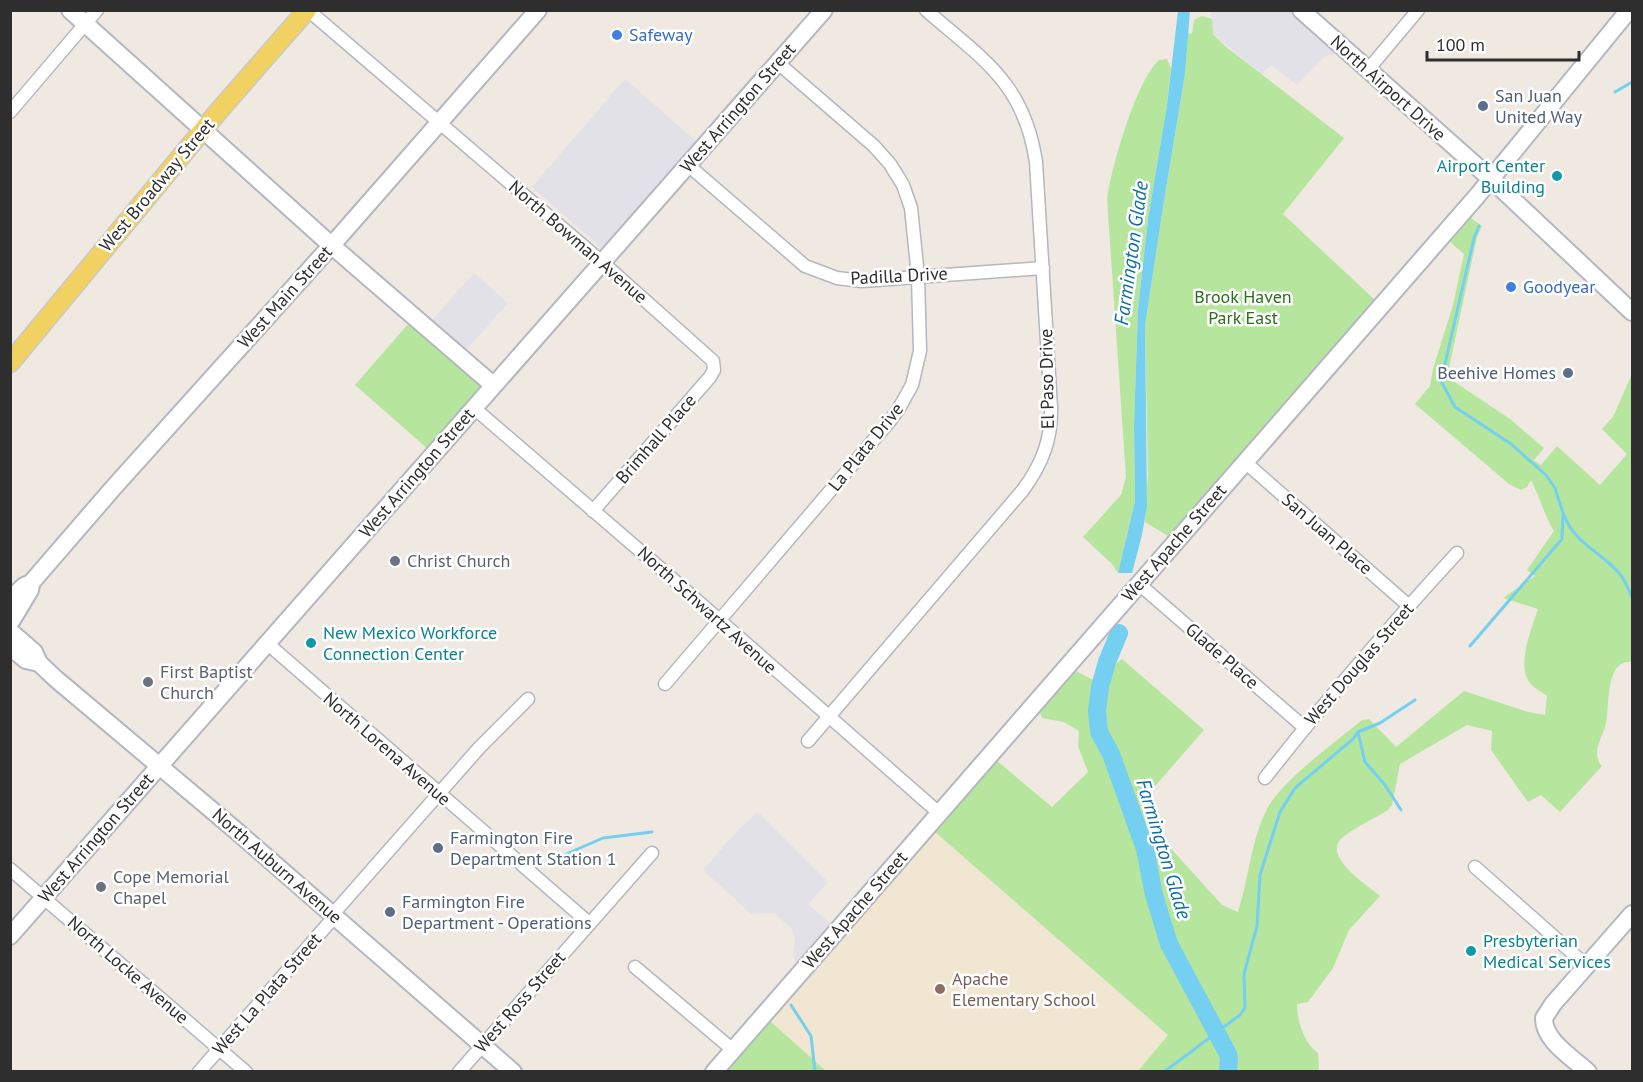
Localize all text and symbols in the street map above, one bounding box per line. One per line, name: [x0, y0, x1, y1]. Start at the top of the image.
place label: Safeway: [629, 23, 693, 46]
scale bar: [1427, 24, 1578, 62]
marker: Safeway: [610, 28, 624, 42]
street label: North Airport Drive: [1326, 30, 1451, 145]
text: 100 m: [1436, 33, 1485, 56]
street label: West Arrington Street: [675, 38, 800, 177]
place label: San Juan United Way: [1495, 84, 1583, 128]
marker: San Juan United Way: [1476, 99, 1490, 113]
street label: West Broadway Street: [94, 113, 219, 256]
place label: Airport Center Building: [1437, 154, 1545, 198]
marker: Airport Center Building: [1550, 169, 1564, 183]
street label: North Bowman Avenue: [504, 175, 652, 308]
water label: Farmington Glade: [1108, 179, 1154, 327]
street label: West Main Street: [232, 241, 337, 353]
street label: Padilla Drive: [850, 261, 948, 290]
place label: Goodyear: [1523, 275, 1595, 298]
marker: Goodyear: [1504, 280, 1518, 294]
park label: Brook Haven Park East: [1194, 285, 1292, 329]
street label: El Paso Drive: [1034, 329, 1059, 429]
place label: Beehive Homes: [1437, 361, 1556, 384]
marker: Beehive Homes: [1561, 366, 1575, 380]
street label: Brimhall Place: [610, 389, 701, 488]
street label: La Plata Drive: [823, 398, 908, 496]
street label: West Arrington Street: [354, 403, 479, 542]
street label: West Apache Street: [1116, 479, 1231, 606]
street label: San Juan Place: [1277, 488, 1377, 579]
street label: North Schwartz Avenue: [633, 541, 782, 678]
place label: Christ Church: [407, 549, 510, 572]
marker: Christ Church: [388, 554, 402, 568]
street label: West Douglas Street: [1299, 598, 1418, 730]
street label: Glade Place: [1181, 617, 1264, 694]
place label: New Mexico Workforce Connection Center: [323, 621, 497, 665]
marker: New Mexico Workforce Connection Center: [304, 636, 318, 650]
place label: First Baptist Church: [160, 660, 253, 704]
marker: First Baptist Church: [141, 675, 155, 689]
street label: North Lorena Avenue: [319, 687, 456, 810]
street label: West Arrington Street: [33, 768, 158, 907]
water label: Farmington Glade: [1130, 776, 1198, 923]
street label: North Auburn Avenue: [208, 803, 347, 928]
place label: Farmington Fire Department Station 1: [450, 826, 616, 870]
marker: Farmington Fire Department Station 1: [431, 841, 445, 855]
street label: West Apache Street: [797, 846, 912, 973]
place label: Cope Memorial Chapel: [113, 865, 230, 909]
marker: Cope Memorial Chapel: [94, 880, 108, 894]
place label: Farmington Fire Department - Operations: [402, 890, 592, 934]
marker: Farmington Fire Department - Operations: [383, 905, 397, 919]
street label: North Locke Avenue: [63, 911, 194, 1029]
street label: West La Plata Street: [207, 928, 326, 1060]
place label: Presbyterian Medical Services: [1483, 929, 1611, 973]
marker: Presbyterian Medical Services: [1464, 944, 1478, 958]
street label: West Ross Street: [469, 946, 570, 1057]
place label: Apache Elementary School: [952, 967, 1096, 1011]
marker: Apache Elementary School: [933, 982, 947, 996]

